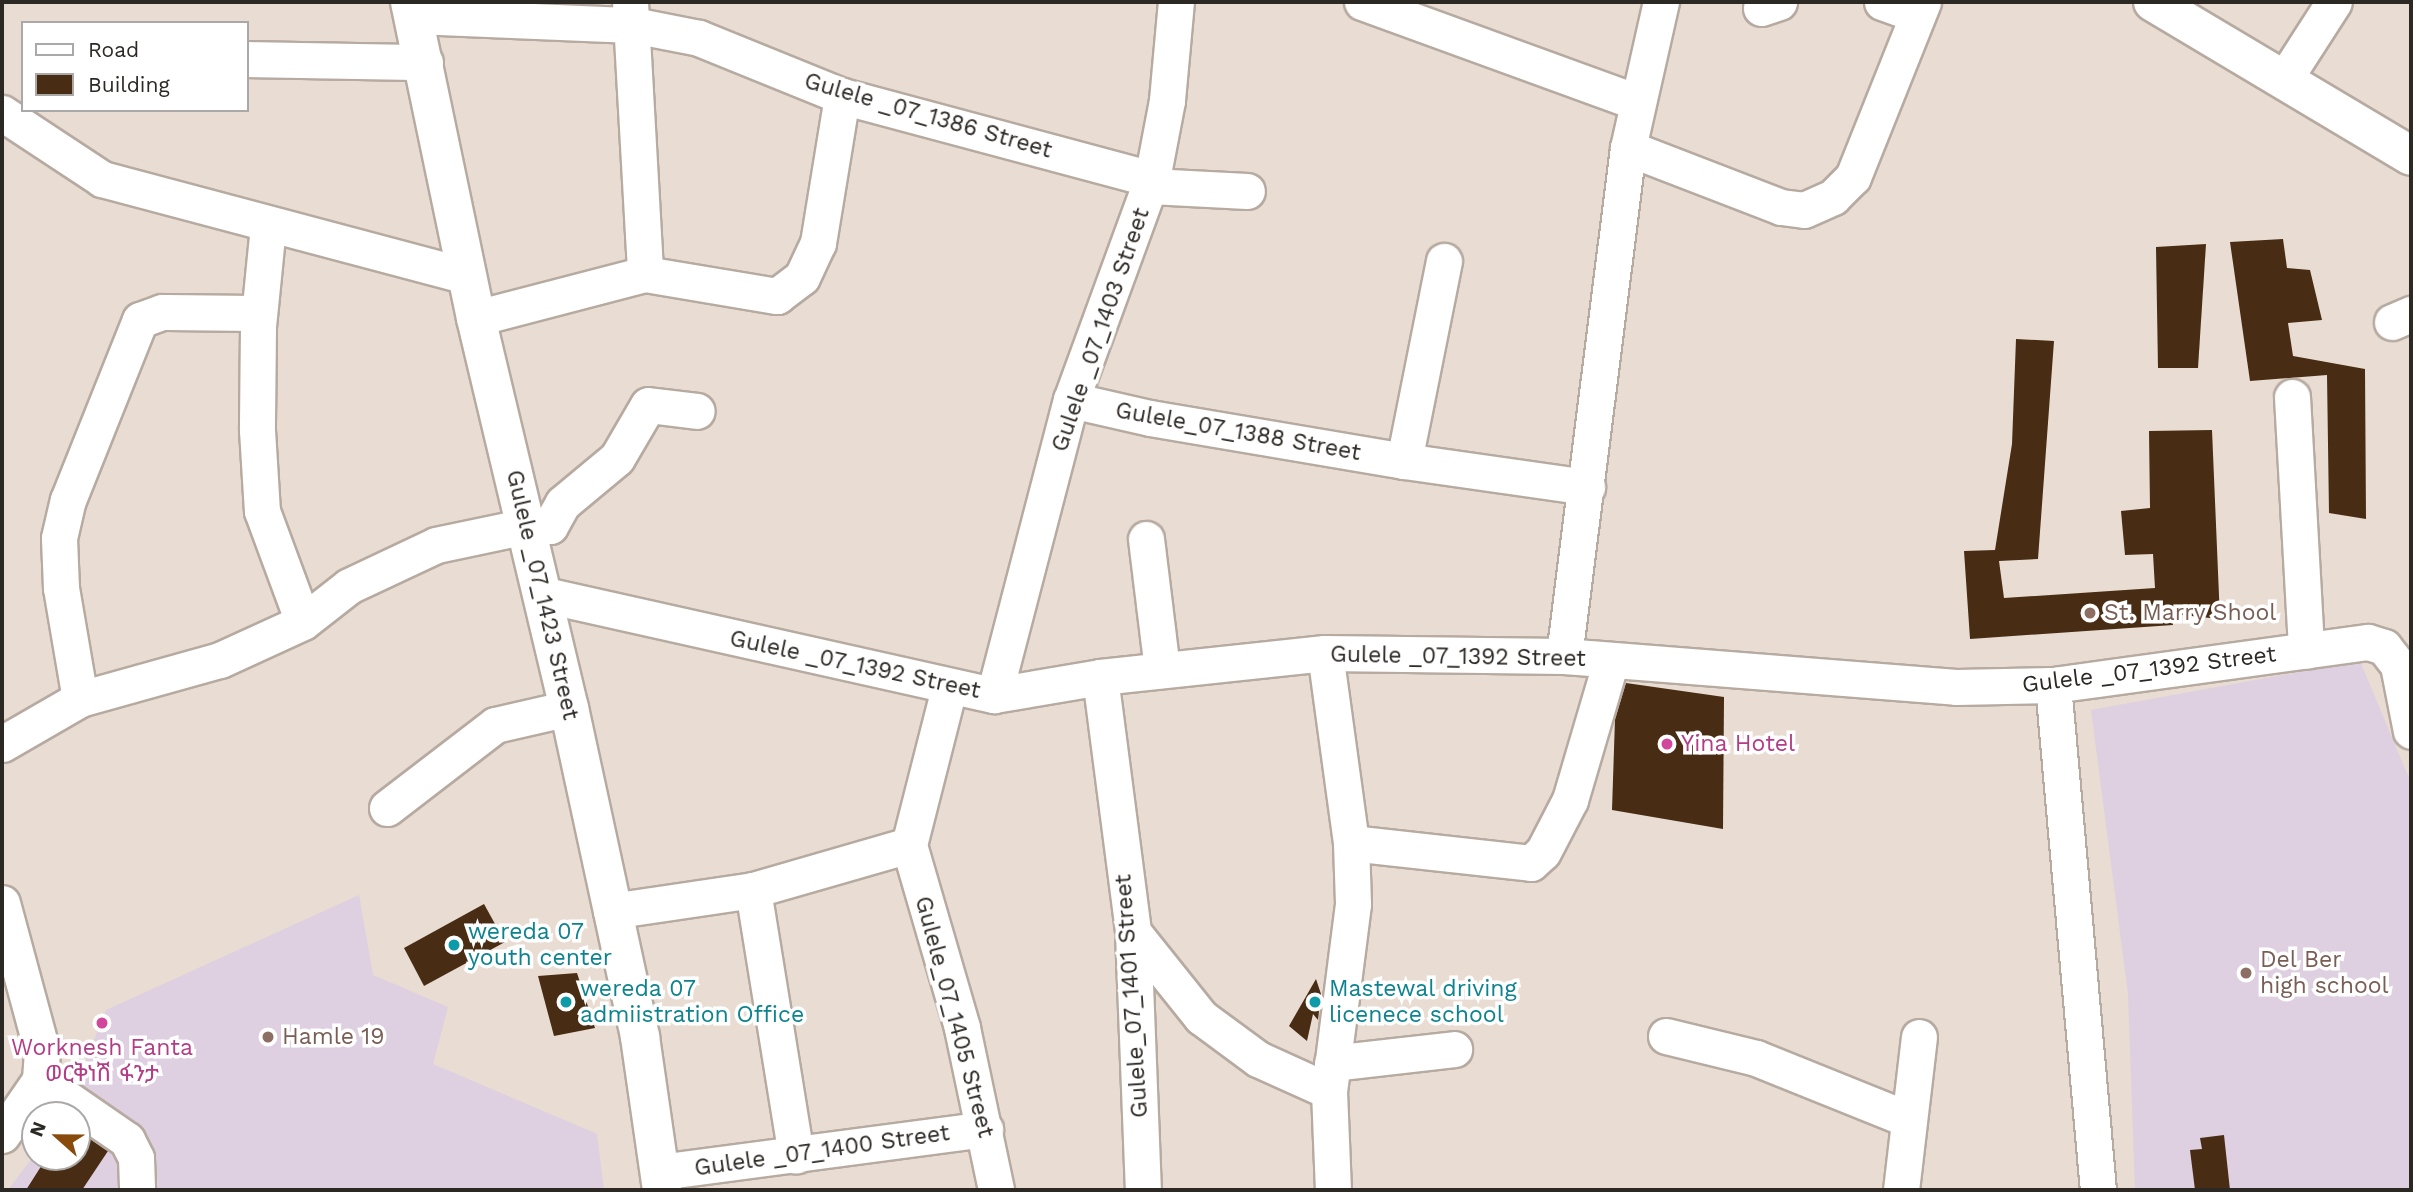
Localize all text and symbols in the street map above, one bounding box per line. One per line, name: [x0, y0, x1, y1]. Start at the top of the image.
legend: [21, 21, 248, 112]
text: Road: [88, 37, 139, 62]
street label: Gulele _07_1386 Street: [801, 67, 1055, 165]
text: Building: [88, 72, 170, 97]
street label: Gulele _07_1403 Street: [1046, 204, 1156, 456]
street label: Gulele_07_1388 Street: [1113, 397, 1363, 467]
street label: Gulele _07_1423 Street: [500, 467, 584, 723]
place label: St. Marry Shool: [2104, 599, 2277, 627]
marker: St. Marry Shool: [2082, 605, 2098, 621]
street label: Gulele _07_1392 Street: [727, 625, 983, 705]
street label: Gulele _07_1392 Street: [1330, 641, 1586, 673]
street label: Gulele _07_1392 Street: [2020, 641, 2278, 699]
place label: Yina Hotel: [1681, 730, 1796, 758]
marker: Yina Hotel: [1659, 736, 1675, 752]
street label: Gulele_07_1401 Street: [1110, 873, 1154, 1119]
street label: Gulele_07_1405 Street: [908, 893, 1000, 1141]
place label: wereda 07 youth center: [468, 918, 612, 972]
marker: wereda 07 youth center: [446, 937, 462, 953]
place label: Del Ber high school: [2260, 946, 2389, 1000]
marker: Del Ber high school: [2238, 965, 2254, 981]
place label: wereda 07 admiistration Office: [580, 975, 804, 1029]
place label: Mastewal driving licenece school: [1329, 975, 1518, 1029]
marker: wereda 07 admiistration Office: [558, 994, 574, 1010]
marker: Mastewal driving licenece school: [1307, 994, 1323, 1010]
marker: Worknesh Fanta ወርቅነሽ ፋንታ: [94, 1015, 110, 1031]
place label: Hamle 19: [282, 1023, 385, 1051]
marker: Hamle 19: [260, 1029, 276, 1045]
place label: Worknesh Fanta ወርቅነሽ ፋንታ: [11, 1034, 193, 1088]
north arrow: [21, 1101, 91, 1171]
text: N: [25, 1118, 51, 1140]
street label: Gulele _07_1400 Street: [693, 1119, 951, 1183]

